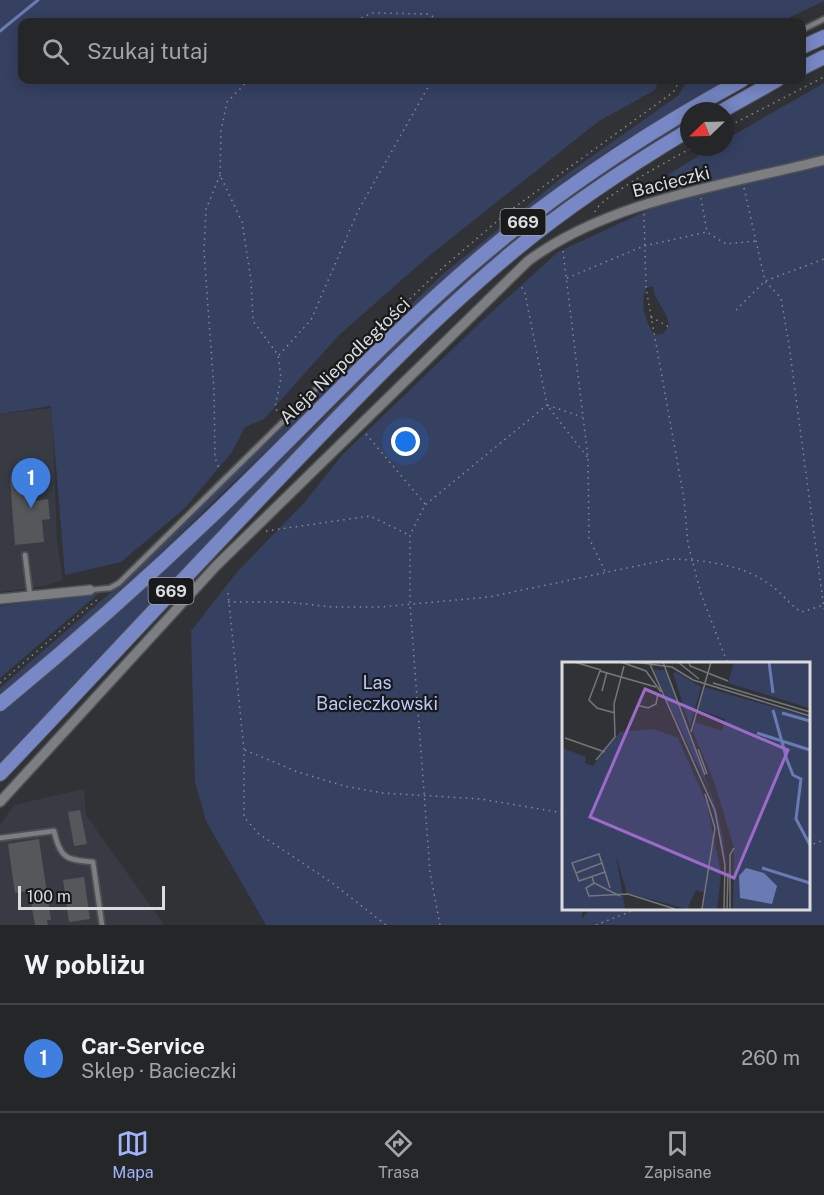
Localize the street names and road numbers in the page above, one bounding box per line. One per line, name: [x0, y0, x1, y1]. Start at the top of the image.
street label: Bacieczki: [630, 162, 712, 201]
road number: 669: [500, 209, 546, 235]
street label: Aleja Niepodległości: [275, 293, 414, 428]
road number: 669: [148, 578, 194, 604]

